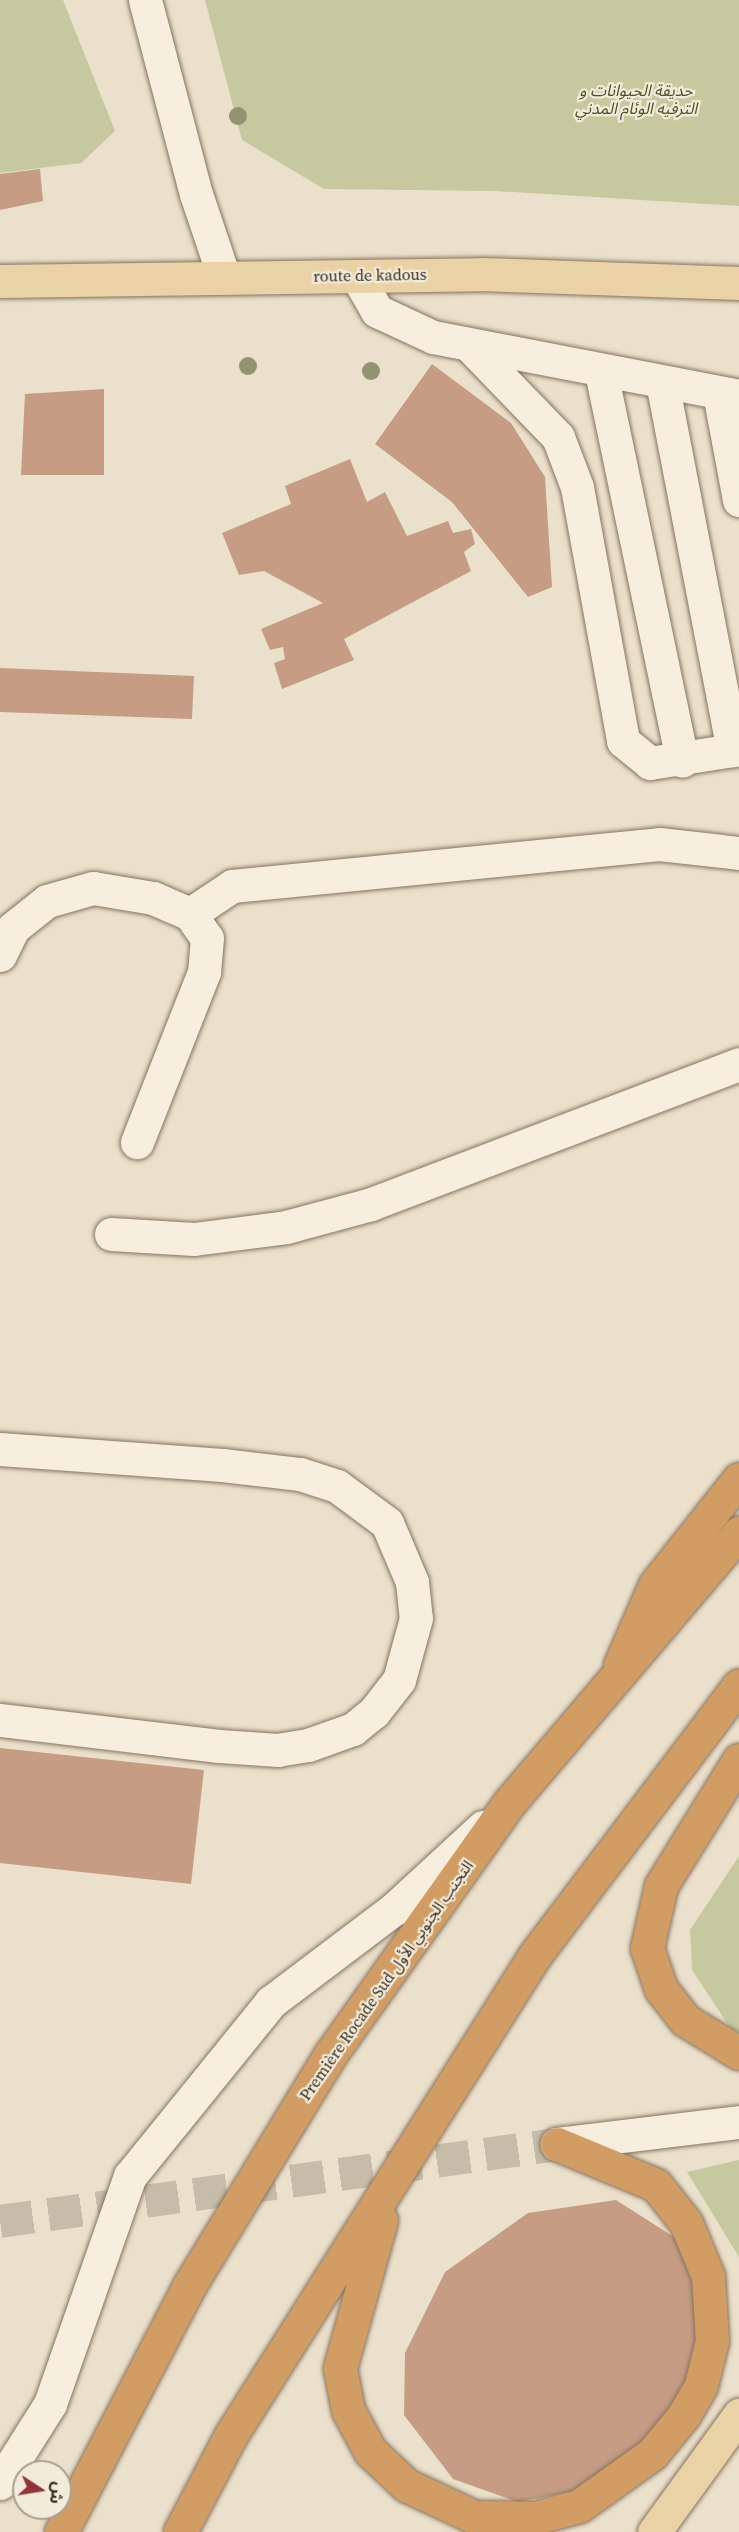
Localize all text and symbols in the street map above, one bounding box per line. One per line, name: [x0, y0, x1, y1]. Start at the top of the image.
park label: حديقة الحيوانات و الترفيه الوئام المدني: [575, 80, 697, 118]
street label: route de kadous: [313, 264, 427, 286]
street label: Première Rocade Sud التجنب الجنوبي الأول: [295, 1856, 477, 2104]
north arrow: [12, 2460, 72, 2520]
text: ش: [45, 2480, 71, 2506]

